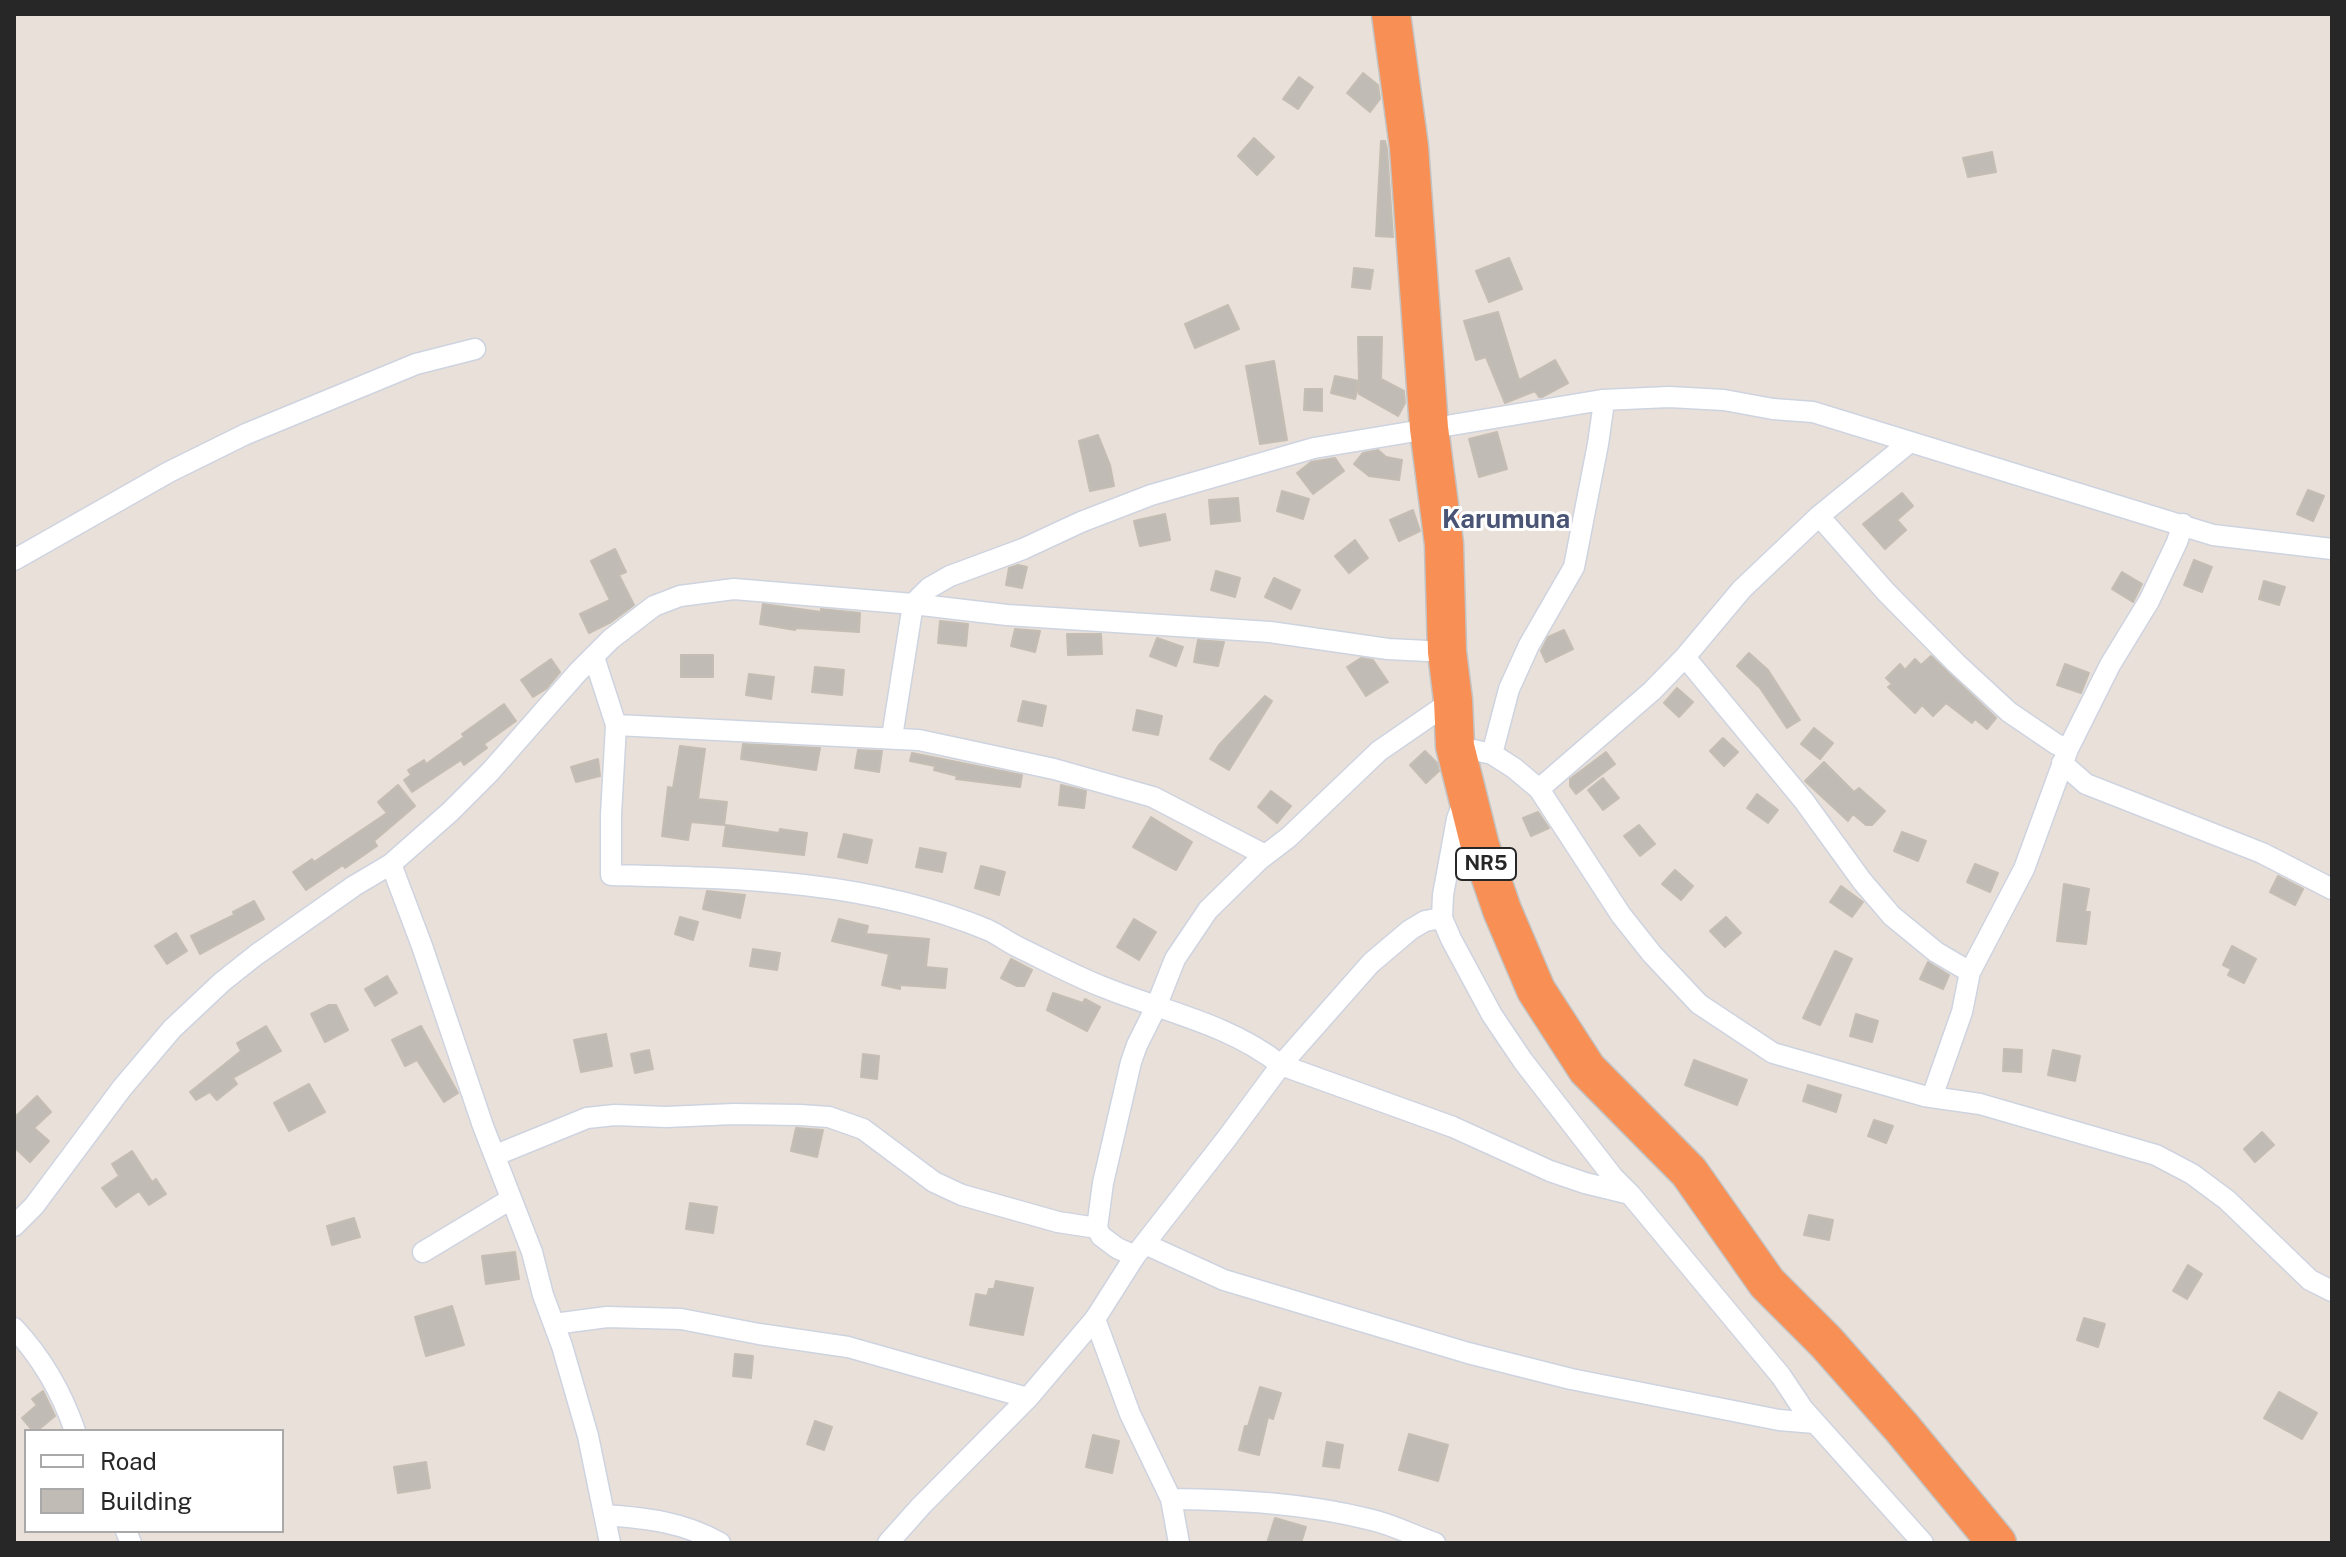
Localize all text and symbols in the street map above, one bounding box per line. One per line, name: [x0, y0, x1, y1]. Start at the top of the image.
district label: Karumuna: [1442, 504, 1570, 536]
road number: NR5: [1456, 848, 1516, 880]
legend: [24, 1429, 284, 1533]
text: Road: [100, 1447, 157, 1475]
text: Building: [100, 1487, 192, 1515]

